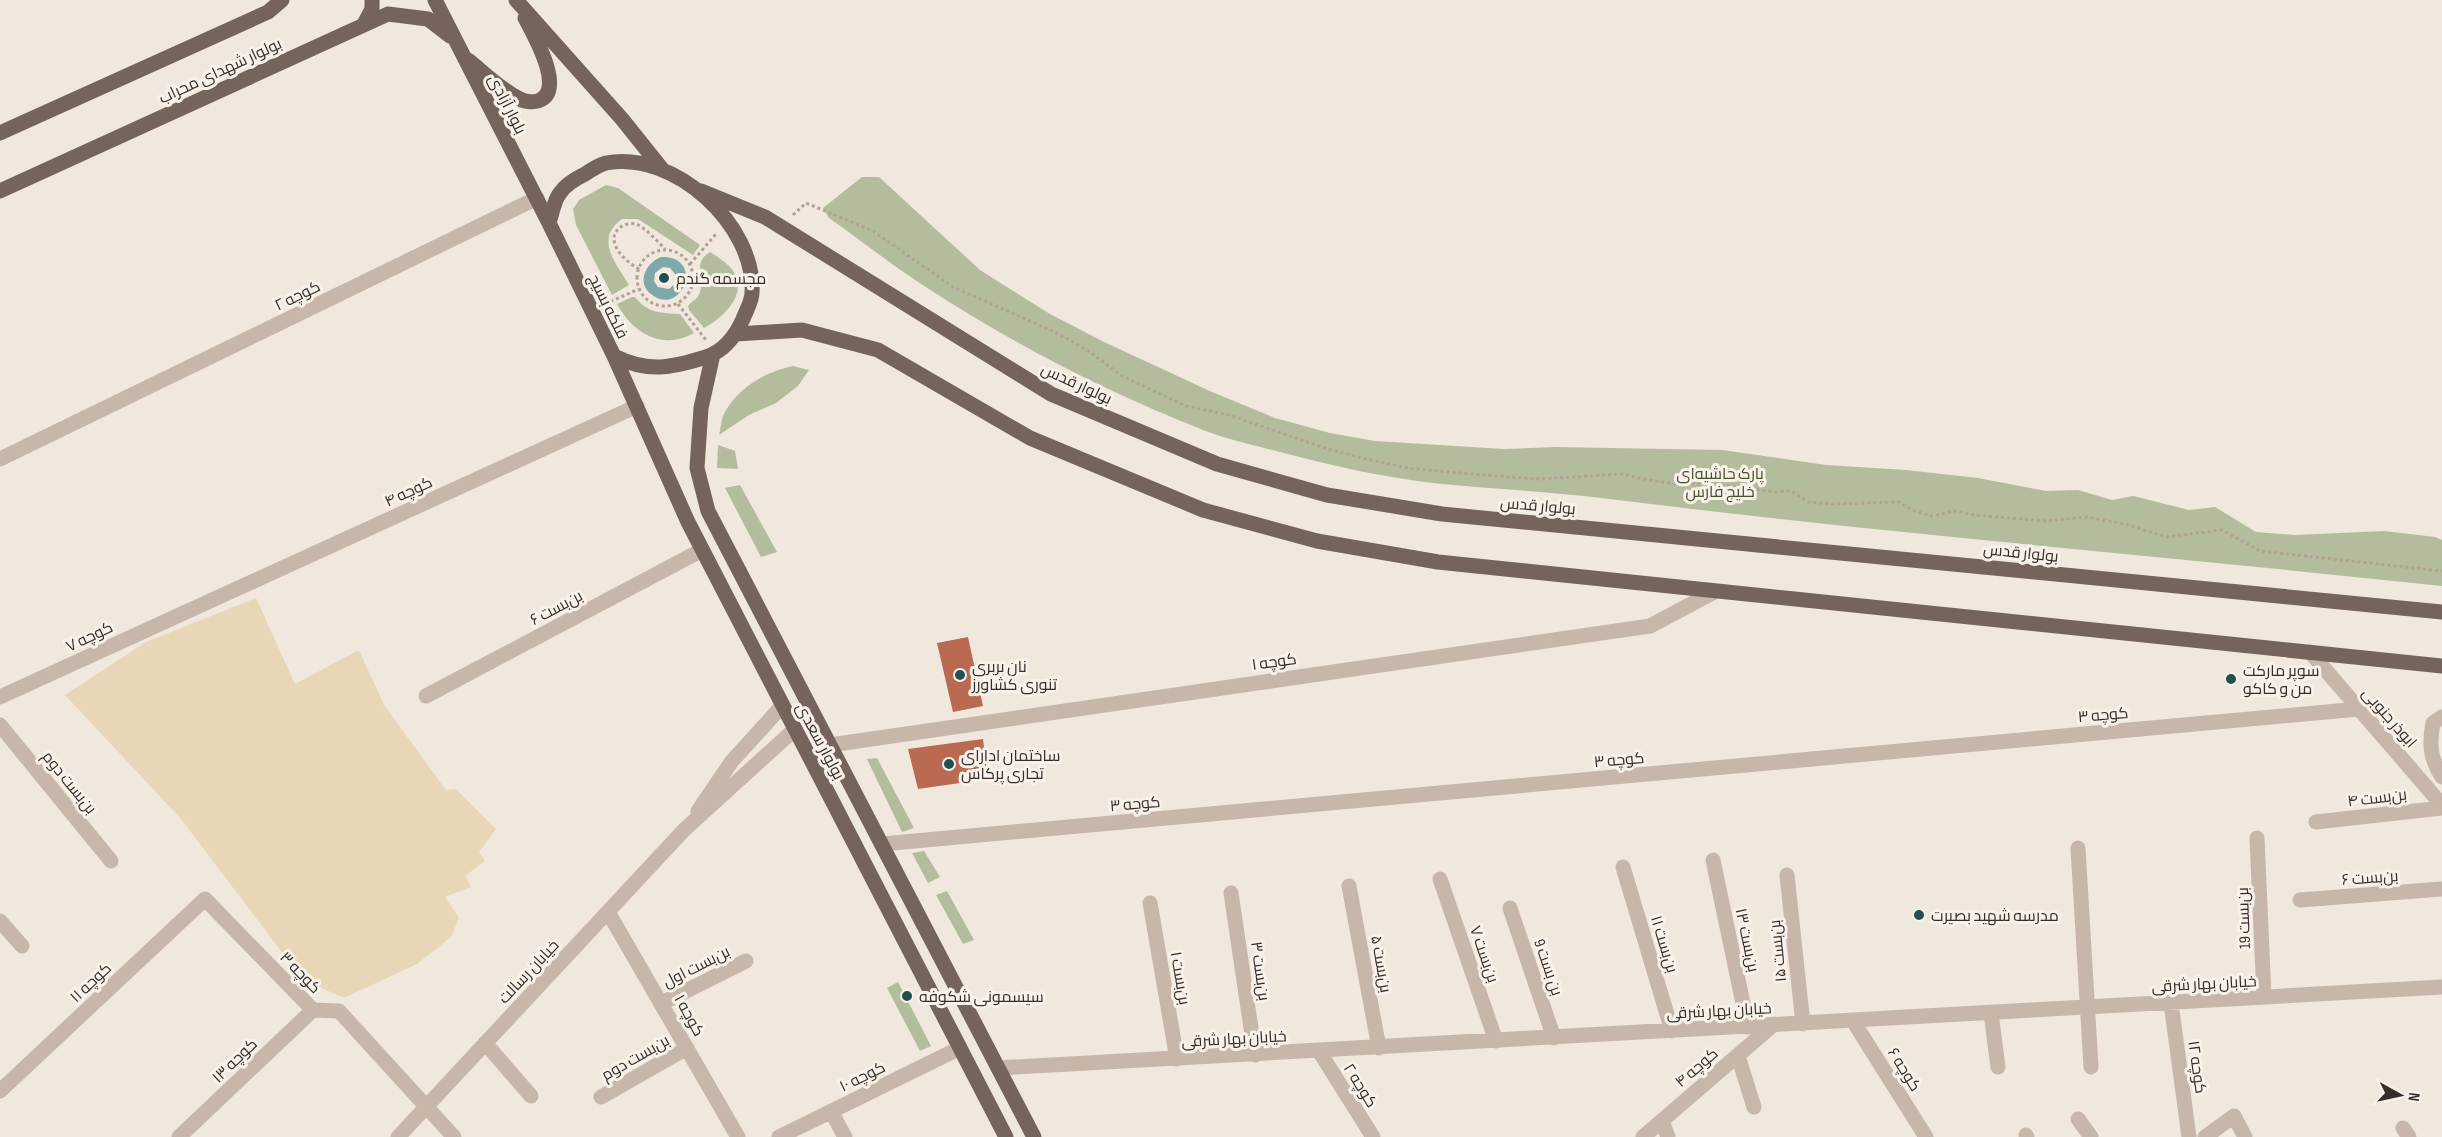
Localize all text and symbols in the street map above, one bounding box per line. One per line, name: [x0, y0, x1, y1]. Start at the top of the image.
street label: بولوار شهدای محراب: [156, 35, 285, 108]
street label: بلوار آزادی: [484, 72, 530, 138]
place label: مجسمه گندم: [676, 270, 766, 290]
street label: فلکه بسیج: [583, 271, 631, 343]
marker: مجسمه گندم: [657, 271, 671, 285]
street label: کوچه ۲: [272, 277, 324, 316]
street label: بولوار قدس: [1038, 360, 1115, 409]
park label: پارک حاشیه‌ای خلیج فارس: [1676, 465, 1765, 503]
street label: کوچه ۴: [382, 473, 436, 513]
street label: بولوار قدس: [1499, 494, 1576, 519]
street label: بولوار قدس: [1982, 540, 2060, 567]
street label: بن‌بست ۶: [527, 587, 586, 630]
street label: کوچه ۷: [63, 618, 117, 657]
street label: کوچه ۱: [1251, 650, 1298, 676]
place label: نان بربری تنوری کشاورز: [971, 658, 1058, 695]
place label: سوپر مارکت من و کاکو: [2243, 662, 2319, 699]
marker: نان بربری تنوری کشاورز: [953, 668, 967, 682]
marker: سوپر مارکت من و کاکو: [2224, 672, 2238, 686]
street label: ابوذر جنوبی: [2358, 684, 2420, 752]
street label: بولوار سعدی: [791, 700, 848, 783]
street label: کوچه ۳: [2077, 704, 2129, 728]
place label: ساختمان ادارای تجاری پرکاس: [961, 747, 1060, 785]
street label: بن‌بست دوم: [37, 748, 100, 819]
street label: کوچه ۳: [1593, 749, 1645, 773]
marker: ساختمان ادارای تجاری پرکاس: [942, 757, 956, 771]
street label: بن‌بست ۴: [2346, 785, 2408, 812]
street label: کوچه ۳: [1109, 793, 1161, 817]
street label: بن‌بست ۶: [2341, 867, 2399, 890]
street label: بن‌بست 19: [2234, 887, 2255, 949]
street label: بن‌بست ۱۳: [1730, 907, 1763, 974]
place label: مدرسه شهید بصیرت: [1931, 907, 2059, 926]
marker: مدرسه شهید بصیرت: [1912, 908, 1926, 922]
street label: بن‌بست ۱۱: [1646, 913, 1681, 975]
street label: بن‌بست ۱۵: [1766, 919, 1791, 983]
street label: بن‌بست ۷: [1465, 923, 1502, 986]
street label: بن‌بست ۵: [1366, 934, 1395, 994]
street label: خیابان رسالت: [495, 936, 563, 1008]
street label: بن بست 9: [1529, 937, 1566, 998]
street label: بن‌بست ۳: [1246, 940, 1273, 1002]
street label: بن‌بست اول: [660, 942, 733, 992]
street label: کوچه ۳: [275, 948, 324, 999]
street label: بن‌بست ۱: [1165, 950, 1194, 1007]
street label: کوچه ۱۱: [66, 959, 116, 1008]
street label: خیابان بهار شرقی: [2151, 972, 2257, 997]
place label: سیسمونی شکوفه: [919, 988, 1044, 1007]
marker: سیسمونی شکوفه: [900, 989, 914, 1003]
street label: کوچه ۱: [669, 991, 708, 1040]
street label: خیابان بهار شرقی: [1666, 999, 1772, 1024]
street label: خیابان بهار شرقی: [1181, 1027, 1287, 1052]
street label: بن‌بست دوم: [598, 1031, 674, 1086]
street label: کوچه ۱۳: [208, 1035, 262, 1088]
street label: کوچه ۱۲: [2182, 1039, 2210, 1095]
street label: کوچه ۴: [1672, 1044, 1723, 1093]
street label: کوچه ۶: [1882, 1045, 1924, 1096]
street label: کوچه ۱۰: [837, 1058, 889, 1097]
street label: کوچه ۲: [1338, 1060, 1381, 1112]
north arrow: [2370, 1065, 2430, 1125]
text: N: [2403, 1091, 2423, 1102]

